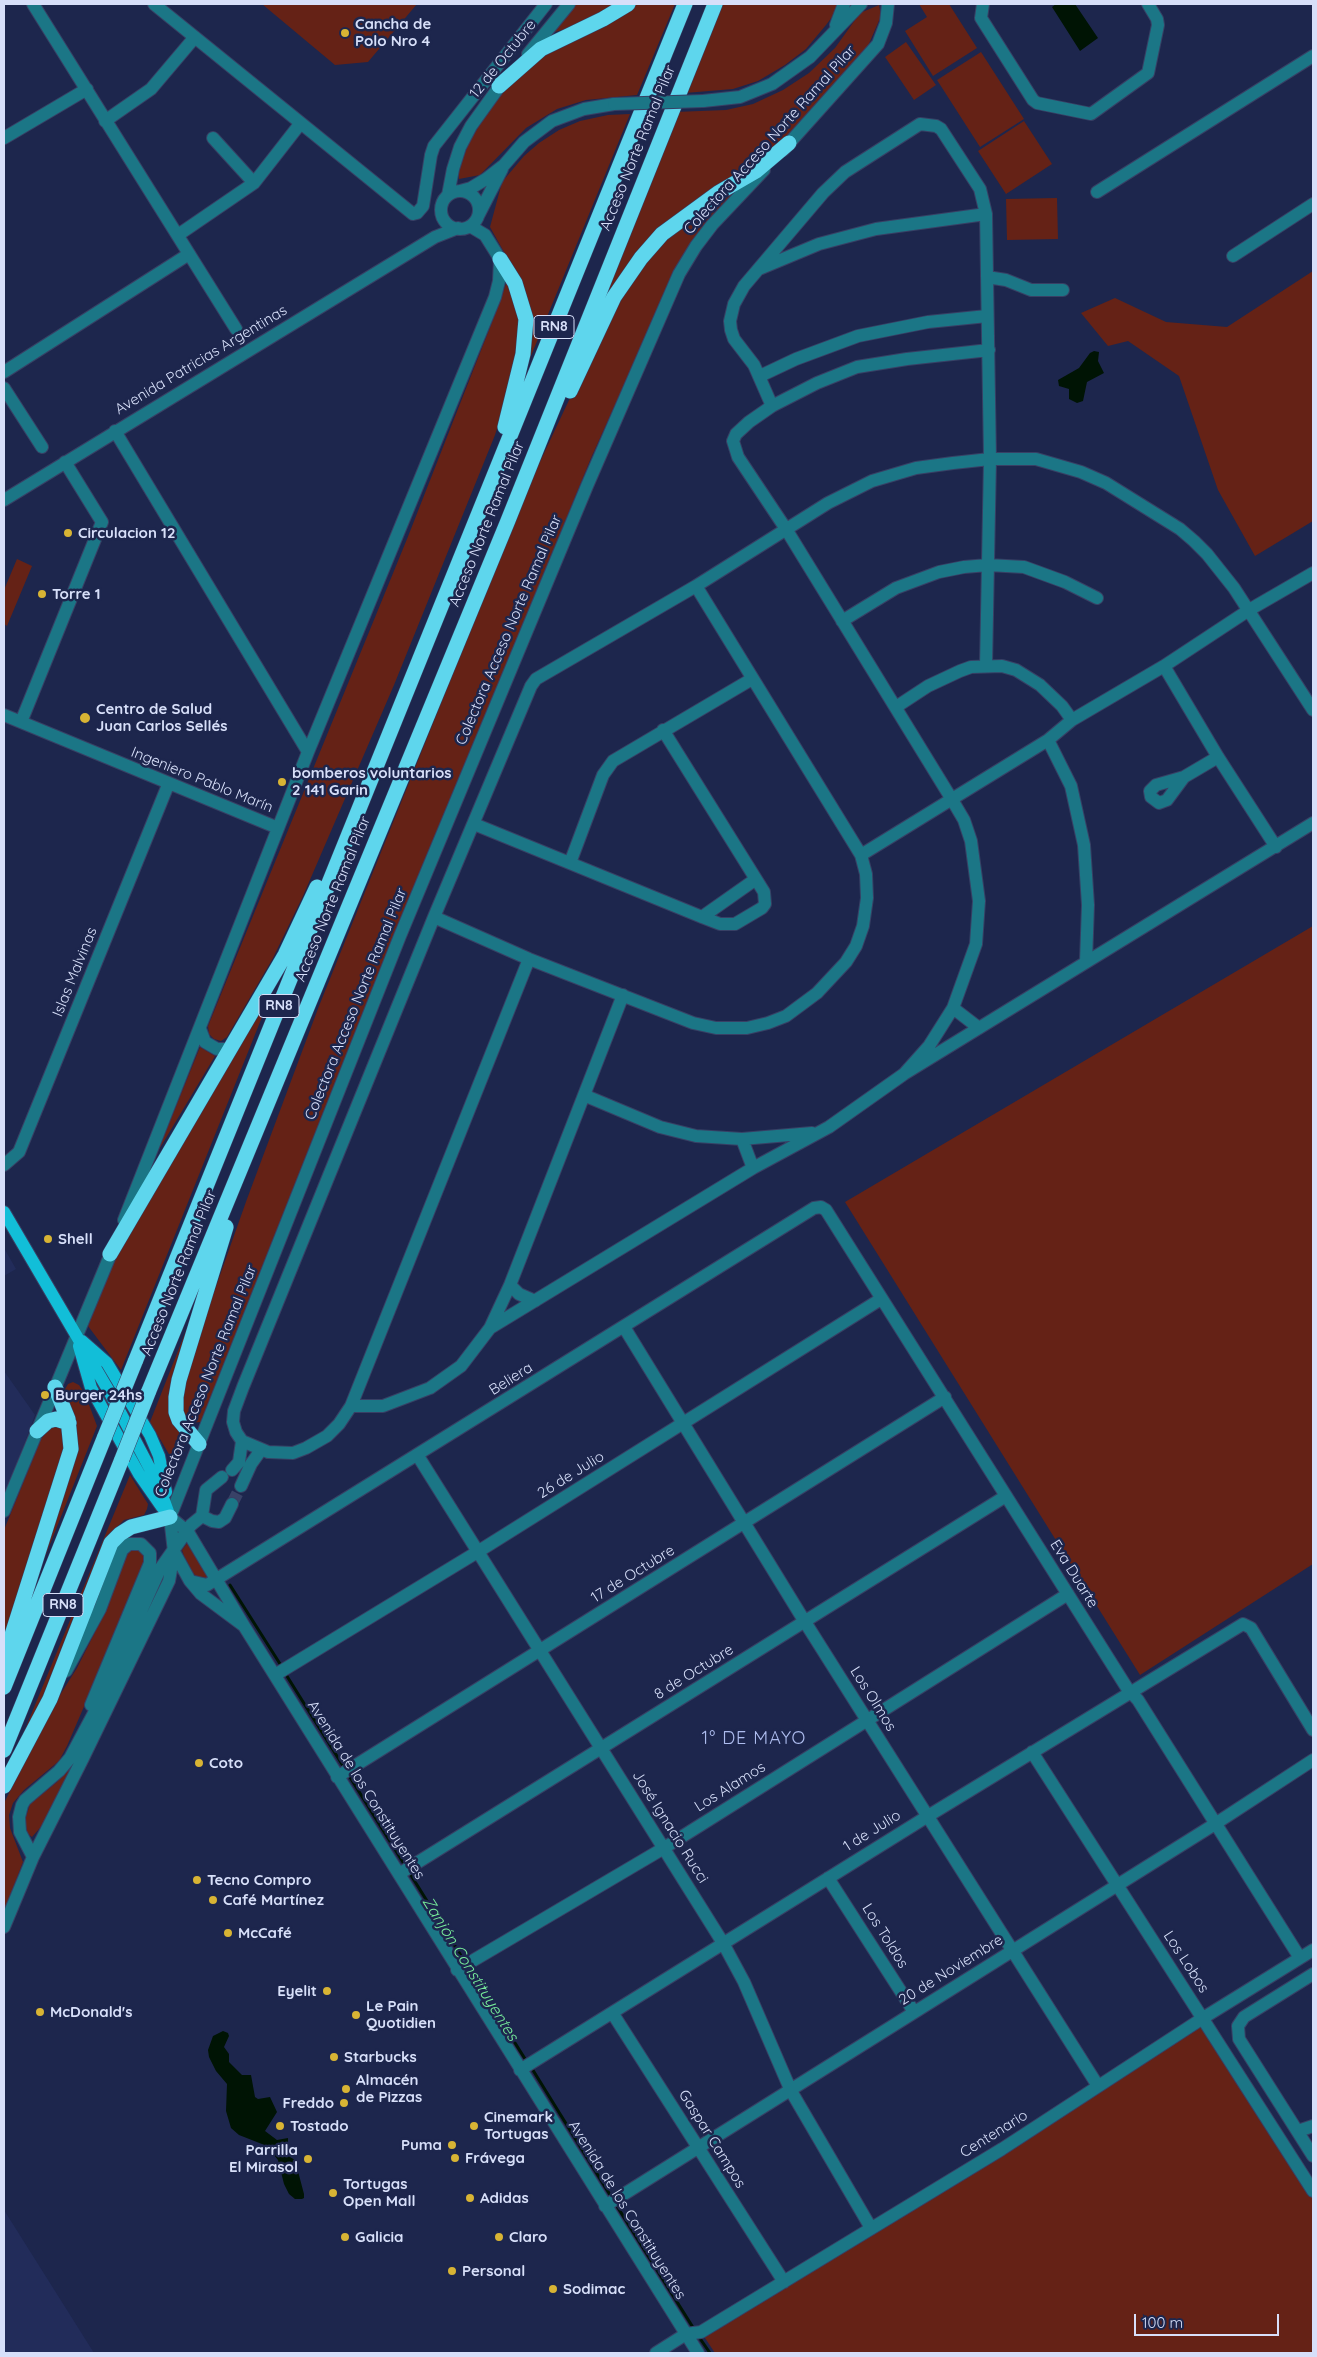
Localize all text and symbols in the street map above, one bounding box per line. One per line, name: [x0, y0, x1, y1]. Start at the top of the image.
place label: Cancha de Polo Nro 4: [355, 15, 431, 50]
street label: 12 de Octubre: [466, 16, 540, 102]
marker: Cancha de Polo Nro 4: [339, 27, 351, 39]
street label: Colectora Acceso Norte Ramal Pilar: [680, 42, 860, 238]
street label: Acceso Norte Ramal Pilar: [596, 62, 680, 234]
street label: Avenida Patricias Argentinas: [112, 301, 290, 419]
road number: RN8: [534, 316, 574, 338]
street label: Acceso Norte Ramal Pilar: [445, 438, 529, 610]
street label: Colectora Acceso Norte Ramal Pilar: [452, 512, 566, 748]
place label: Circulacion 12: [78, 524, 175, 542]
marker: Circulacion 12: [62, 527, 74, 539]
place label: Torre 1: [52, 585, 101, 603]
marker: Torre 1: [36, 588, 48, 600]
place label: Centro de Salud Juan Carlos Sellés: [96, 700, 228, 735]
marker: Centro de Salud Juan Carlos Sellés: [78, 711, 92, 725]
street label: Ingeniero Pablo Marín: [128, 743, 276, 817]
place label: bomberos voluntarios 2 141 Garin: [292, 764, 451, 799]
marker: bomberos voluntarios 2 141 Garin: [276, 776, 288, 788]
street label: Acceso Norte Ramal Pilar: [291, 813, 375, 985]
street label: Colectora Acceso Norte Ramal Pilar: [301, 885, 411, 1123]
street label: Islas Malvinas: [49, 925, 101, 1019]
road number: RN8: [259, 994, 299, 1018]
street label: Acceso Norte Ramal Pilar: [137, 1187, 221, 1359]
place label: Shell: [58, 1230, 93, 1248]
marker: Shell: [42, 1233, 54, 1245]
street label: Colectora Acceso Norte Ramal Pilar: [151, 1262, 261, 1500]
street label: Beliera: [486, 1359, 536, 1399]
place label: Burger 24hs: [55, 1386, 142, 1404]
marker: Burger 24hs: [39, 1389, 51, 1401]
street label: 26 de Julio: [534, 1448, 608, 1502]
street label: Eva Duarte: [1046, 1537, 1102, 1611]
street label: 17 de Octubre: [588, 1541, 678, 1607]
road number: RN8: [43, 1594, 83, 1616]
street label: 8 de Octubre: [651, 1641, 737, 1703]
street label: Los Olmos: [846, 1663, 900, 1735]
street label: Avenida de los Constituyentes: [303, 1697, 429, 1883]
district label: 1° DE MAYO: [700, 1728, 808, 1750]
place label: Coto: [209, 1754, 243, 1772]
marker: Coto: [193, 1757, 205, 1769]
street label: Los Alamos: [691, 1758, 769, 1816]
street label: José Ignacio Rucci: [628, 1767, 712, 1887]
street label: 1 de Julio: [840, 1806, 904, 1856]
place label: Tecno Compro: [207, 1871, 311, 1889]
marker: Tecno Compro: [191, 1874, 203, 1886]
place label: Café Martínez: [223, 1891, 324, 1909]
water label: Zanjón Constituyentes: [418, 1893, 522, 2045]
marker: Café Martínez: [207, 1894, 219, 1906]
street label: Los Toldos: [858, 1900, 912, 1972]
place label: McCafé: [238, 1924, 292, 1942]
marker: McCafé: [222, 1927, 234, 1939]
street label: Los Lobos: [1159, 1928, 1213, 1996]
street label: 20 de Noviembre: [896, 1931, 1006, 2009]
place label: Eyelit: [277, 1982, 317, 2000]
marker: Eyelit: [321, 1985, 333, 1997]
place label: Le Pain Quotidien: [366, 1997, 436, 2032]
place label: McDonald's: [50, 2003, 132, 2021]
marker: McDonald's: [34, 2006, 46, 2018]
marker: Le Pain Quotidien: [350, 2009, 362, 2021]
place label: Starbucks: [344, 2048, 417, 2066]
marker: Starbucks: [328, 2051, 340, 2063]
place label: Almacén de Pizzas: [356, 2071, 422, 2106]
marker: Almacén de Pizzas: [340, 2083, 352, 2095]
street label: Gaspar Campos: [675, 2087, 749, 2191]
place label: Freddo: [282, 2094, 334, 2112]
marker: Freddo: [338, 2097, 350, 2109]
street label: Centenario: [957, 2106, 1031, 2162]
place label: Cinemark Tortugas: [484, 2108, 553, 2143]
place label: Tostado: [290, 2117, 349, 2135]
street label: Avenida de los Constituyentes: [564, 2117, 690, 2303]
marker: Tostado: [274, 2120, 286, 2132]
marker: Cinemark Tortugas: [468, 2120, 480, 2132]
place label: Puma: [401, 2136, 442, 2154]
marker: Puma: [446, 2139, 458, 2151]
place label: Parrilla El Mirasol: [229, 2141, 298, 2176]
place label: Frávega: [465, 2149, 525, 2167]
marker: Frávega: [449, 2152, 461, 2164]
marker: Parrilla El Mirasol: [302, 2153, 314, 2165]
place label: Tortugas Open Mall: [343, 2175, 416, 2210]
marker: Tortugas Open Mall: [327, 2187, 339, 2199]
place label: Adidas: [480, 2189, 529, 2207]
marker: Adidas: [464, 2192, 476, 2204]
place label: Galicia: [355, 2228, 403, 2246]
place label: Claro: [509, 2228, 547, 2246]
marker: Galicia: [339, 2231, 351, 2243]
marker: Claro: [493, 2231, 505, 2243]
place label: Personal: [462, 2262, 525, 2280]
marker: Personal: [446, 2265, 458, 2277]
place label: Sodimac: [563, 2280, 625, 2298]
marker: Sodimac: [547, 2283, 559, 2295]
scale bar: [1137, 2304, 1282, 2336]
text: 100 m: [1142, 2313, 1183, 2332]

